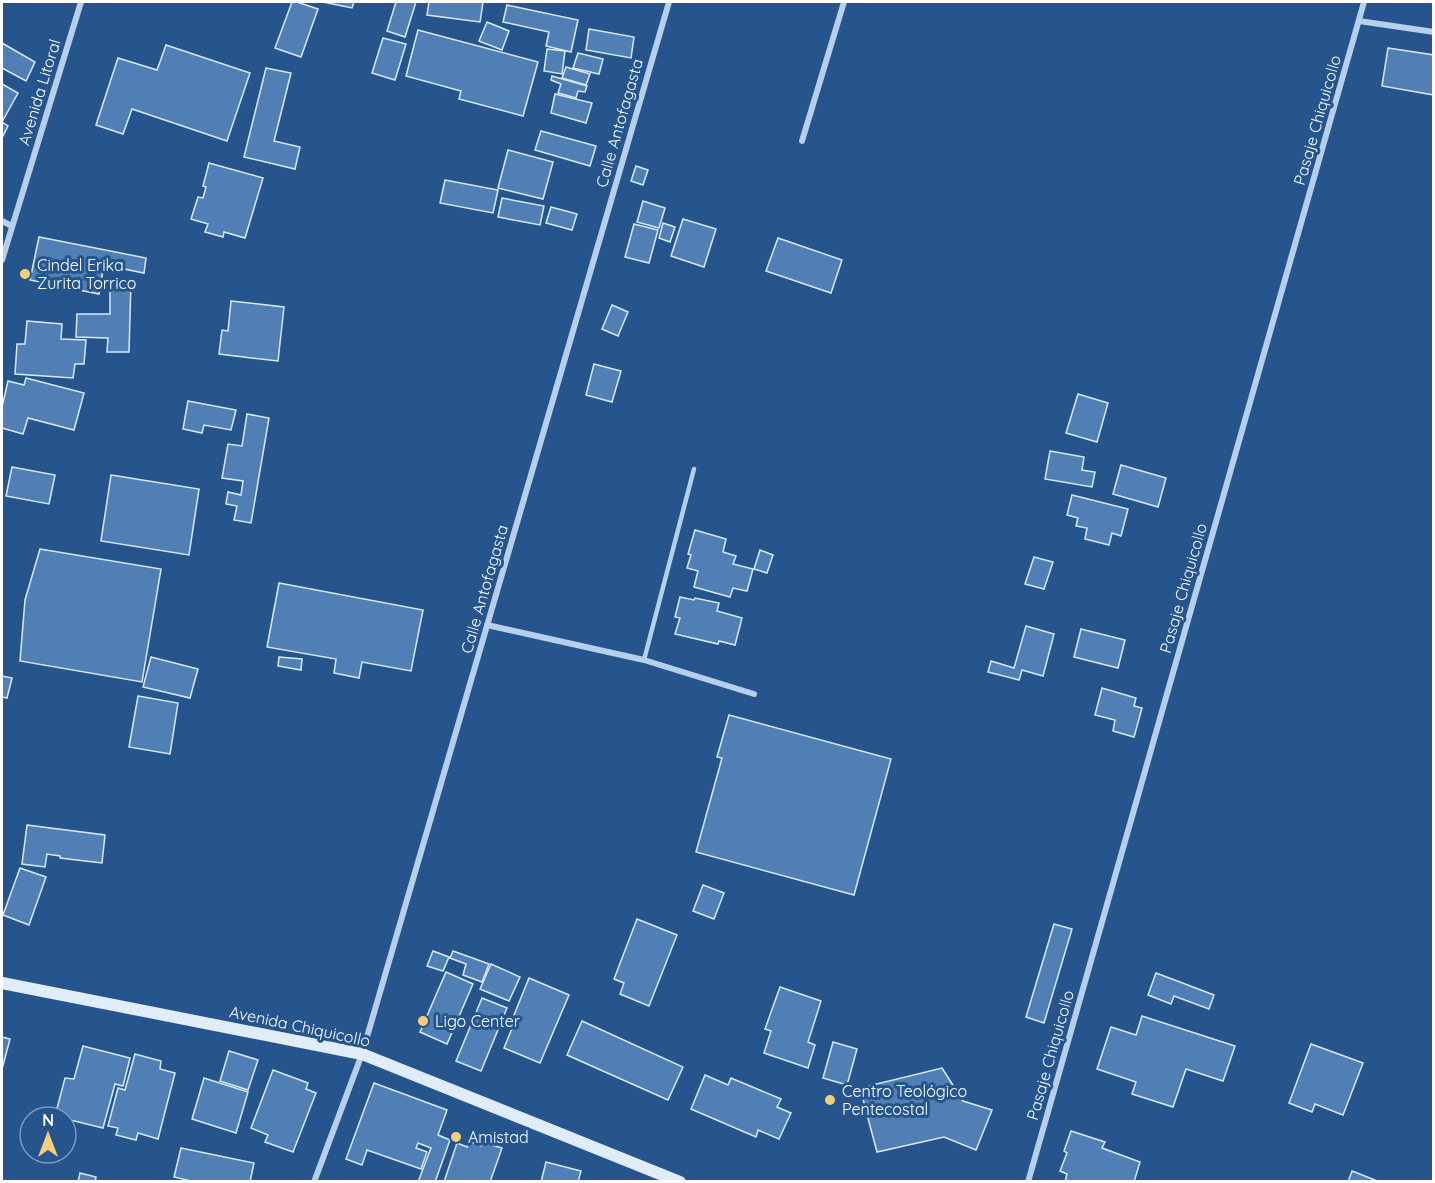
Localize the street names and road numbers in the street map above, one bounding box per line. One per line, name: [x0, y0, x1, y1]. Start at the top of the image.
street label: Avenida Litoral: [13, 36, 65, 148]
street label: Pasaje Chiquicollo: [1289, 53, 1345, 187]
street label: Calle Antofagasta: [591, 56, 647, 190]
street label: Pasaje Chiquicollo: [1155, 521, 1211, 655]
street label: Calle Antofagasta: [456, 522, 512, 656]
street label: Pasaje Chiquicollo: [1022, 988, 1078, 1122]
street label: Avenida Chiquicollo: [228, 1001, 372, 1051]

